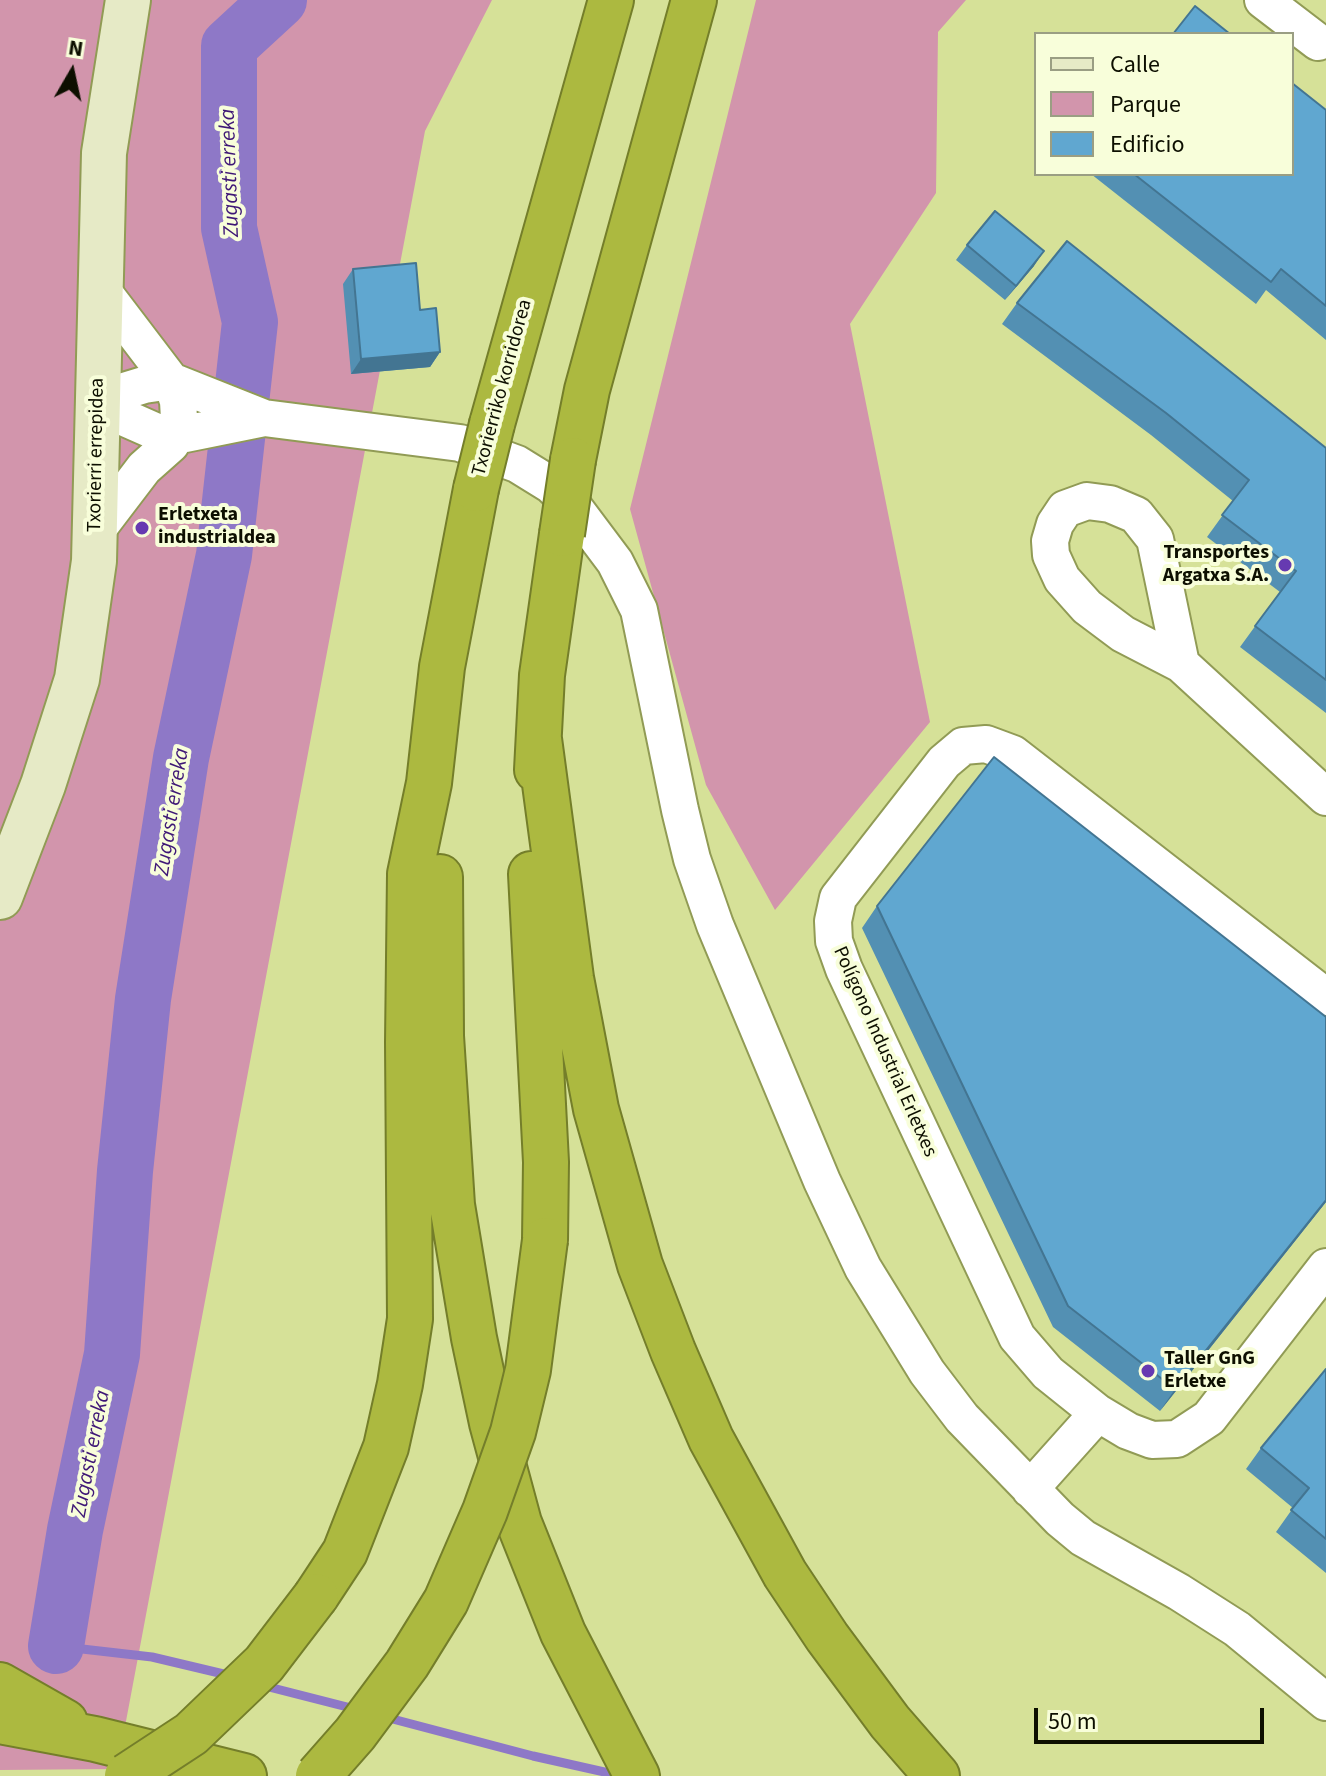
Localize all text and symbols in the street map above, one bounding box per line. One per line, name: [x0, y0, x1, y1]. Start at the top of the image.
text: N: [66, 31, 85, 65]
north arrow: [32, 32, 112, 112]
legend: [1034, 32, 1294, 176]
text: Calle: [1110, 47, 1160, 82]
text: Parque: [1110, 87, 1181, 122]
water label: Zugasti erreka: [216, 108, 246, 238]
text: Edificio: [1110, 127, 1184, 162]
street label: Txorierriko korridorea: [468, 297, 538, 479]
street label: Txorierri errepidea: [84, 378, 110, 532]
place label: Erletxeta industrialdea: [158, 504, 276, 551]
marker: Erletxeta industrialdea: [133, 519, 151, 537]
place label: Transportes Argatxa S.A.: [1163, 542, 1269, 589]
marker: Transportes Argatxa S.A.: [1276, 556, 1294, 574]
water label: Zugasti erreka: [150, 746, 196, 878]
street label: Polígono Industrial Erletxes: [827, 943, 941, 1161]
place label: Taller GnG Erletxe: [1164, 1348, 1255, 1395]
marker: Taller GnG Erletxe: [1139, 1362, 1157, 1380]
water label: Zugasti erreka: [67, 1388, 117, 1520]
scale bar: [1038, 1692, 1268, 1742]
text: 50 m: [1048, 1704, 1097, 1739]

